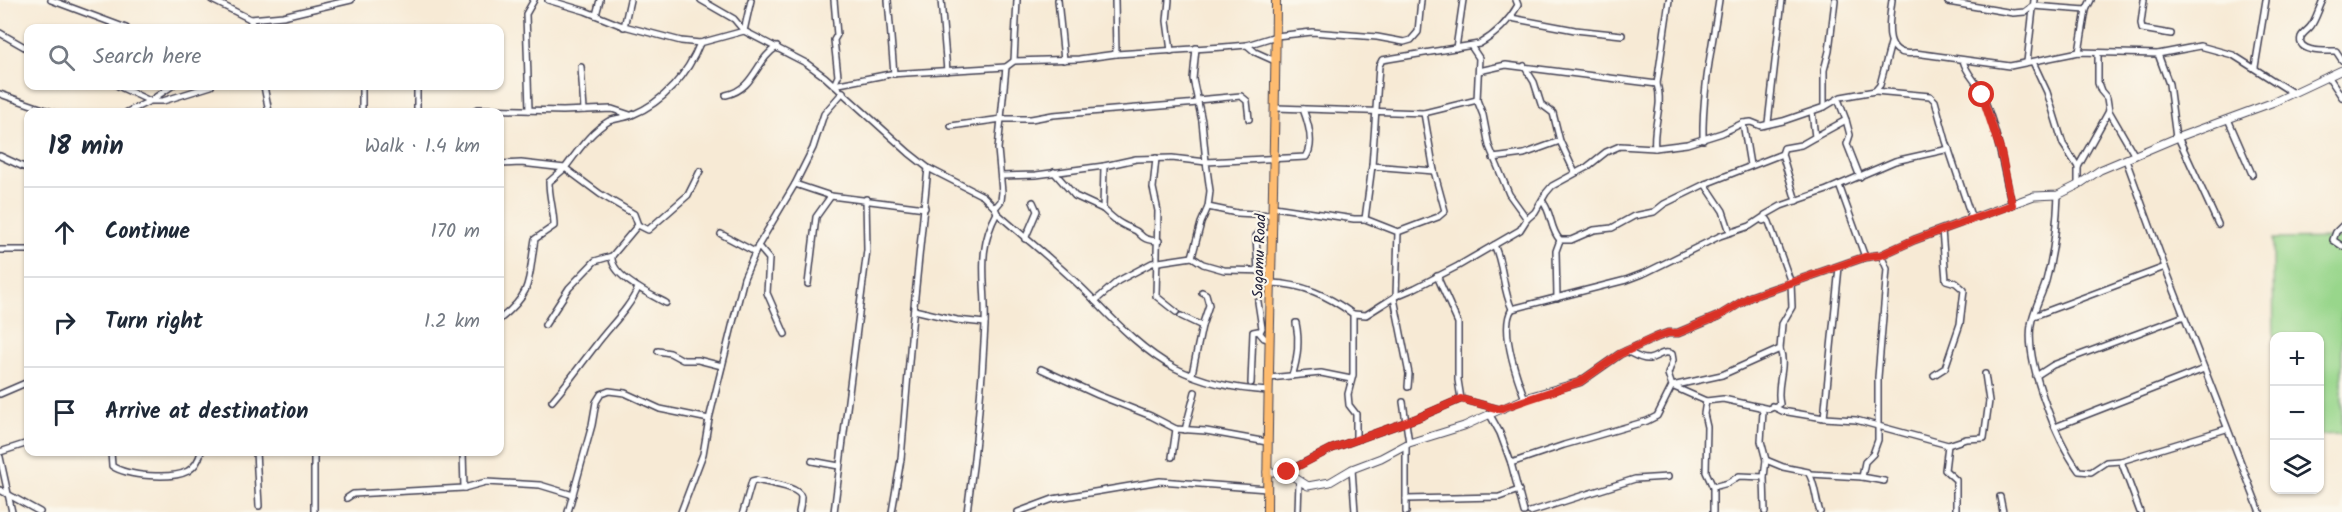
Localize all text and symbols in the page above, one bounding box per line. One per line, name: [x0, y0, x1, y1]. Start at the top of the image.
search box: [24, 24, 504, 90]
text: Search here: [93, 40, 201, 75]
icon: search: [45, 41, 78, 74]
route start: [1968, 81, 1994, 107]
text: 18 min: [48, 126, 124, 168]
text: Walk · 1.4 km: [365, 131, 480, 163]
street label: Sagamu Road: [1247, 213, 1273, 299]
text: Continue: [105, 215, 190, 250]
icon: ahead: [48, 216, 81, 249]
text: 170 m: [431, 216, 480, 248]
text: Turn right: [105, 305, 203, 340]
icon: right: [48, 306, 81, 339]
text: 1.2 km: [424, 306, 480, 338]
map controls: [2270, 332, 2324, 494]
button: +: [2270, 332, 2324, 386]
button: −: [2270, 386, 2324, 440]
text: Arrive at destination: [105, 395, 308, 430]
icon: arrive: [48, 396, 81, 429]
button: layers: [2270, 440, 2324, 494]
route end: [1273, 458, 1299, 484]

